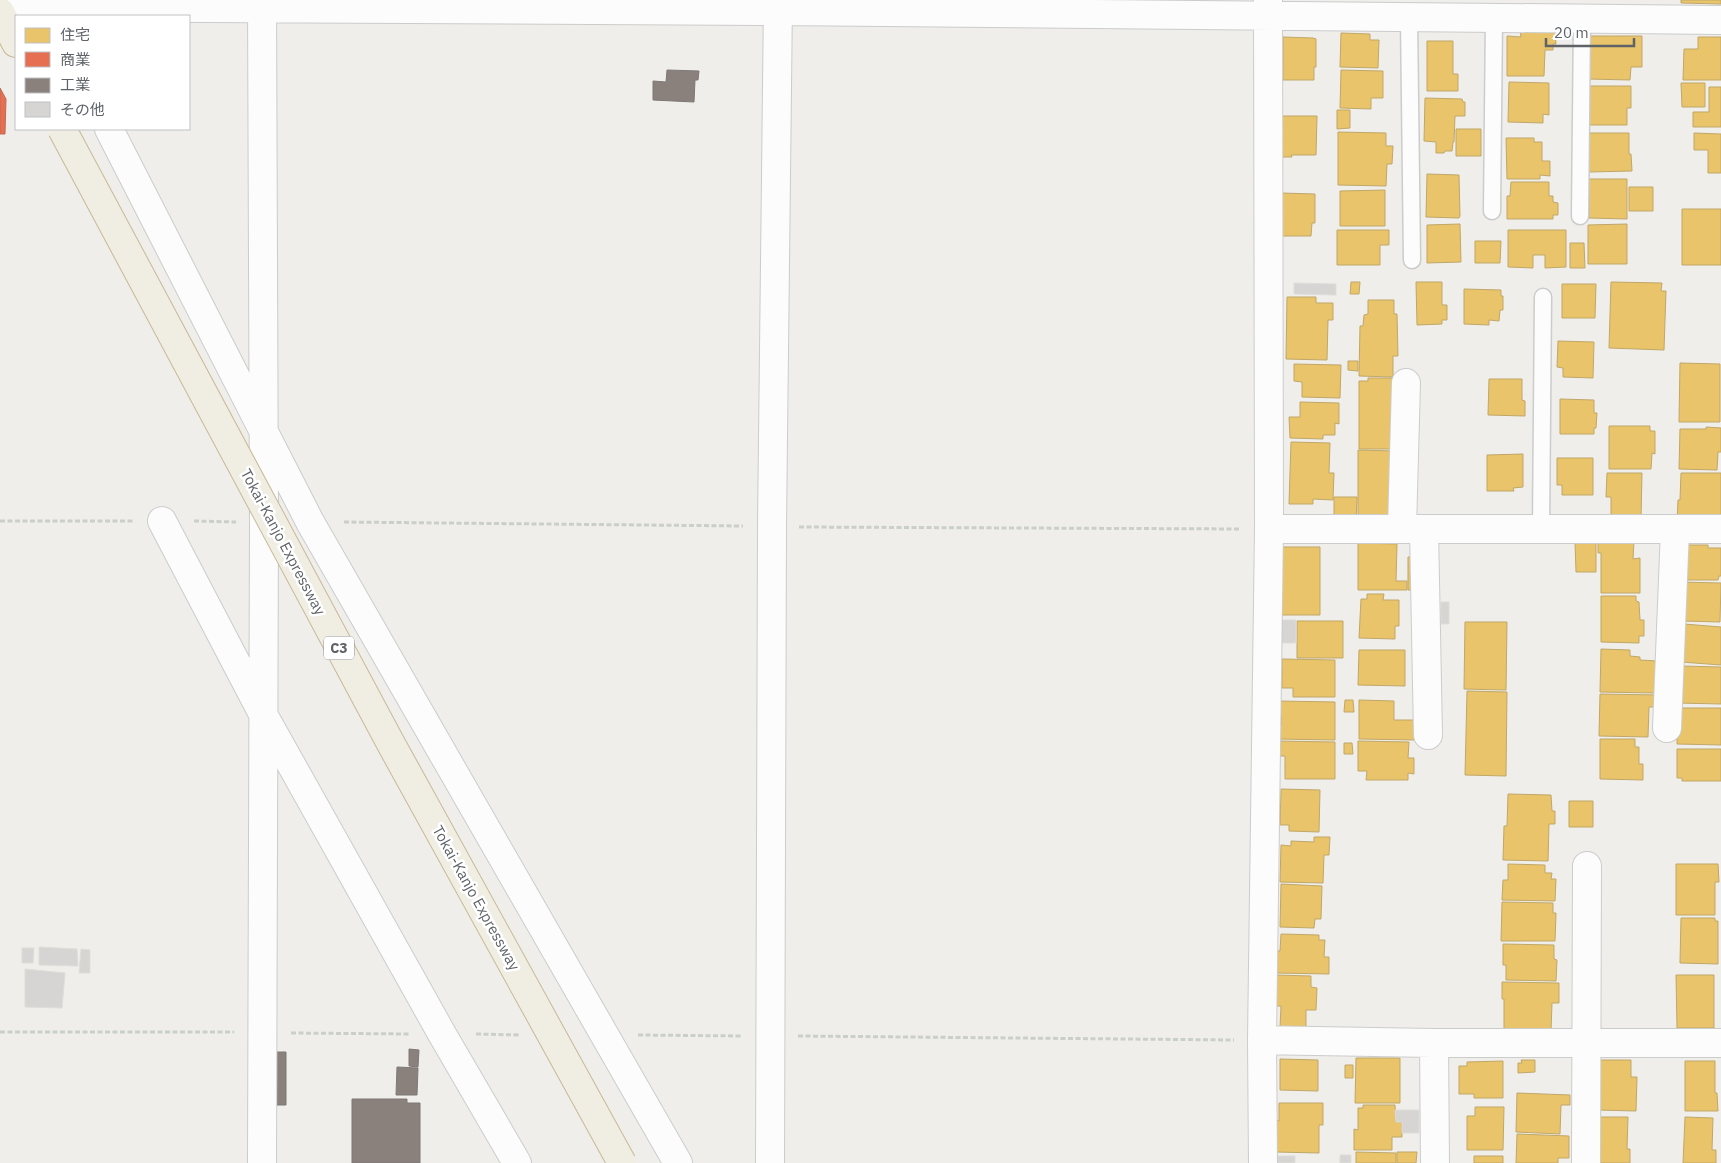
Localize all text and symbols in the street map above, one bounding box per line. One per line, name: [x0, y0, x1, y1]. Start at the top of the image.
legend: [15, 15, 190, 130]
scale bar: [1546, 15, 1634, 47]
text: 20 m: [1554, 23, 1589, 42]
text: 住宅: [60, 25, 90, 44]
text: 商業: [60, 50, 90, 69]
text: 工業: [60, 75, 90, 94]
text: その他: [60, 100, 105, 119]
street label: Tokai-Kanjo Expressway: [237, 465, 330, 619]
road number: C3: [324, 636, 354, 660]
street label: Tokai-Kanjo Expressway: [429, 822, 525, 974]

